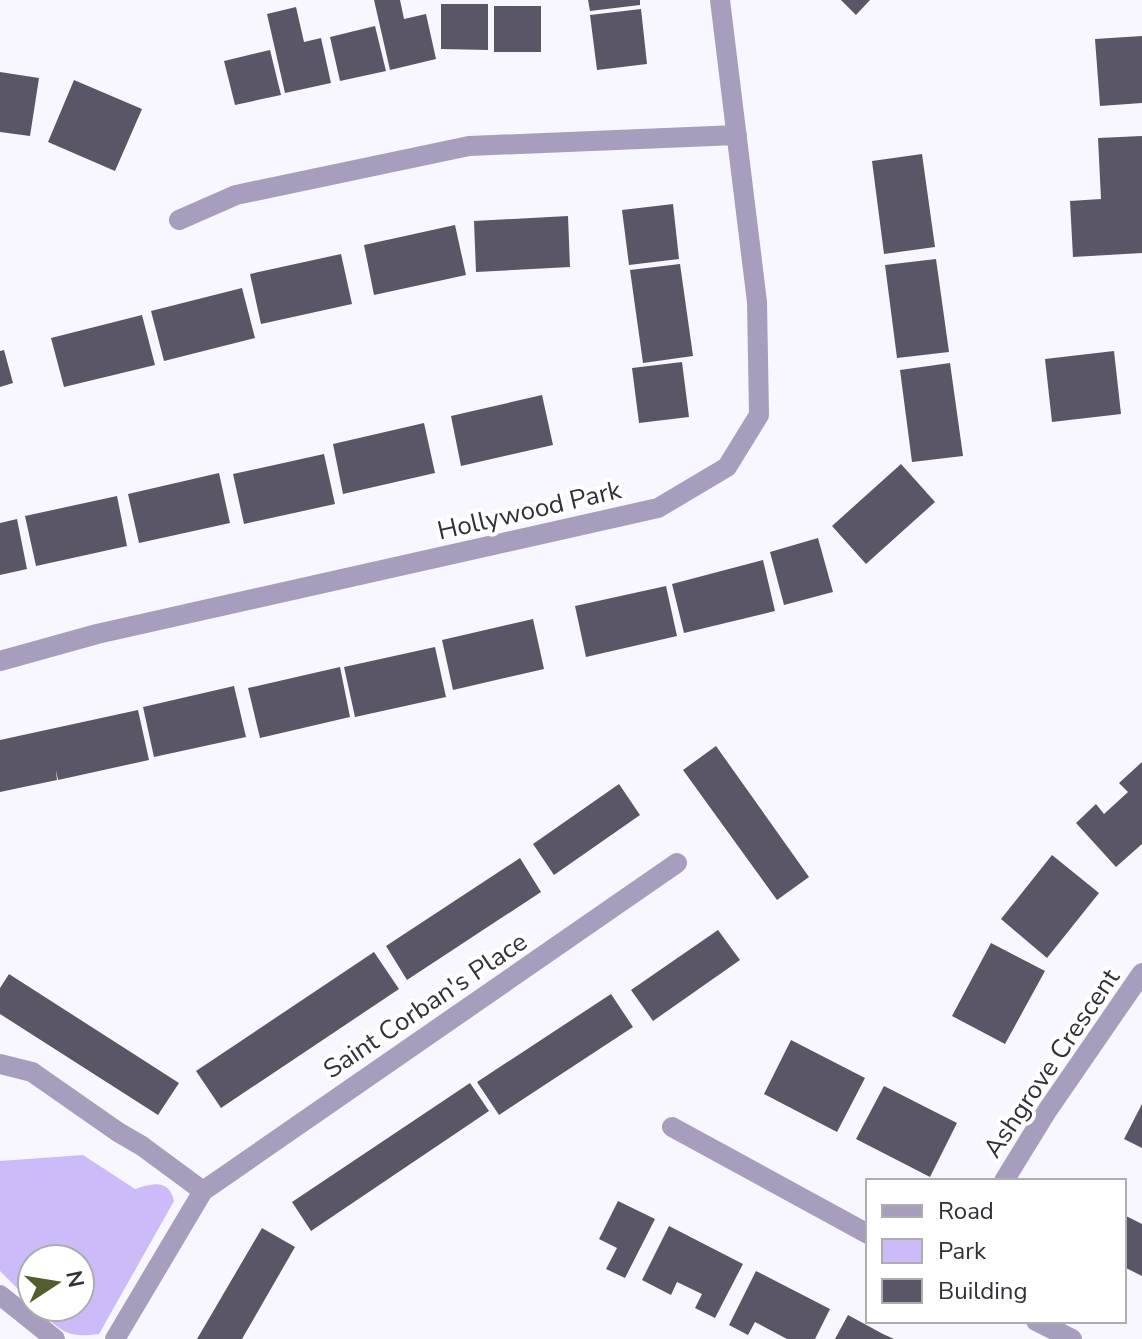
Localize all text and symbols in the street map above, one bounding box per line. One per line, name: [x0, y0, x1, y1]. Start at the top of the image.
street label: Hollywood Park: [434, 472, 625, 549]
street label: Saint Corban's Place: [316, 924, 534, 1087]
street label: Ashgrove Crescent: [975, 961, 1128, 1165]
legend: [866, 1179, 1126, 1323]
text: Road: [938, 1195, 994, 1227]
text: Park: [938, 1235, 987, 1267]
north arrow: [16, 1243, 96, 1323]
text: N: [58, 1268, 91, 1290]
text: Building: [938, 1275, 1028, 1307]

